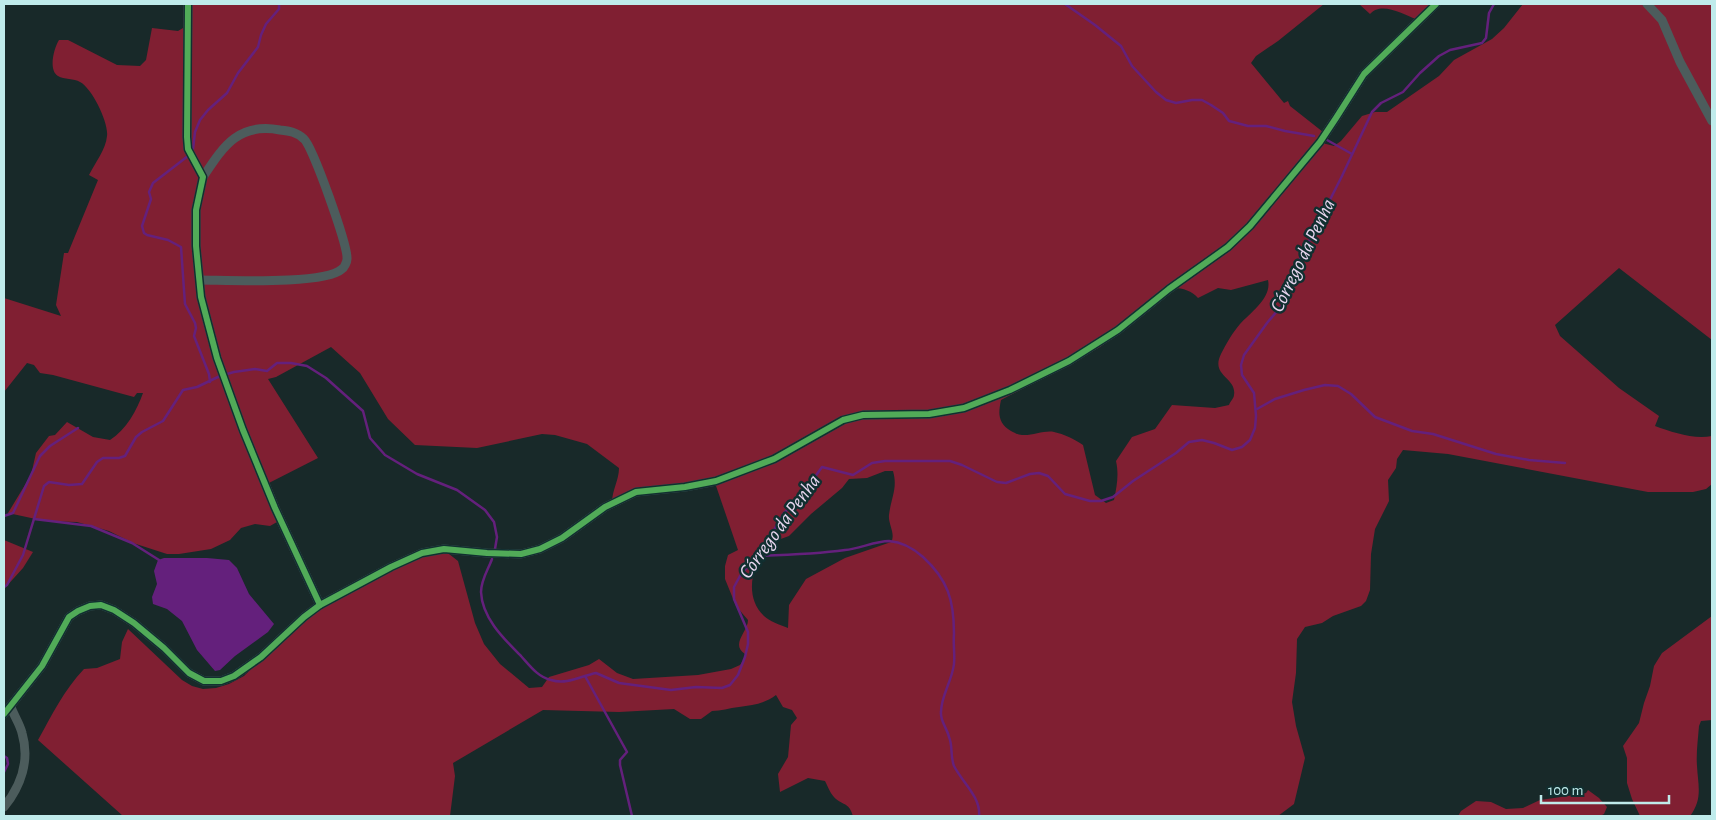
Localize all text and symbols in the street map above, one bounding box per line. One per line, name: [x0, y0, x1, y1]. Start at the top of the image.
water label: Córrego da Penha: [1267, 196, 1339, 315]
water label: Córrego da Penha: [736, 471, 824, 582]
scale bar: [1541, 772, 1668, 804]
text: 100 m: [1548, 783, 1583, 798]

